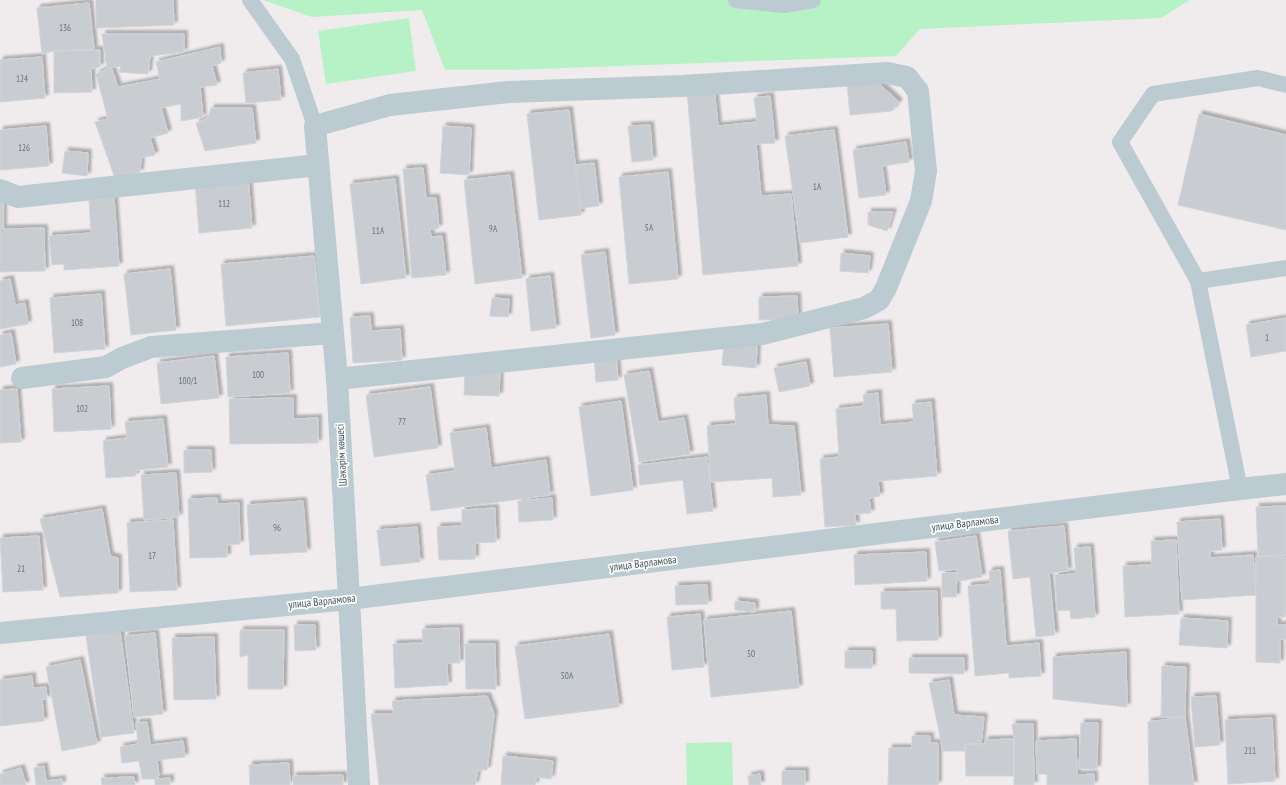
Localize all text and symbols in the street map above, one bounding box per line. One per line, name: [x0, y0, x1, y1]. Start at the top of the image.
house number: 136: [59, 22, 71, 33]
house number: 124: [16, 73, 28, 84]
house number: 126: [18, 142, 30, 153]
house number: 1А: [813, 181, 822, 192]
house number: 112: [218, 198, 230, 209]
house number: 5А: [645, 222, 654, 233]
house number: 9А: [489, 223, 498, 234]
house number: 11А: [372, 225, 385, 236]
house number: 108: [71, 317, 83, 328]
house number: 1: [1265, 332, 1269, 343]
house number: 100: [252, 369, 264, 380]
house number: 100/1: [179, 375, 197, 386]
house number: 102: [76, 403, 88, 414]
house number: 77: [398, 416, 406, 427]
street label: Шәкәрім көшесі: [332, 423, 350, 487]
street label: улица Варламова: [931, 512, 999, 534]
house number: 96: [273, 522, 281, 533]
house number: 17: [148, 550, 156, 561]
street label: улица Варламова: [609, 552, 677, 574]
house number: 21: [17, 563, 25, 574]
street label: улица Варламова: [288, 591, 356, 611]
house number: 50: [747, 648, 755, 659]
house number: 50А: [561, 670, 574, 681]
house number: 211: [1244, 745, 1256, 756]

